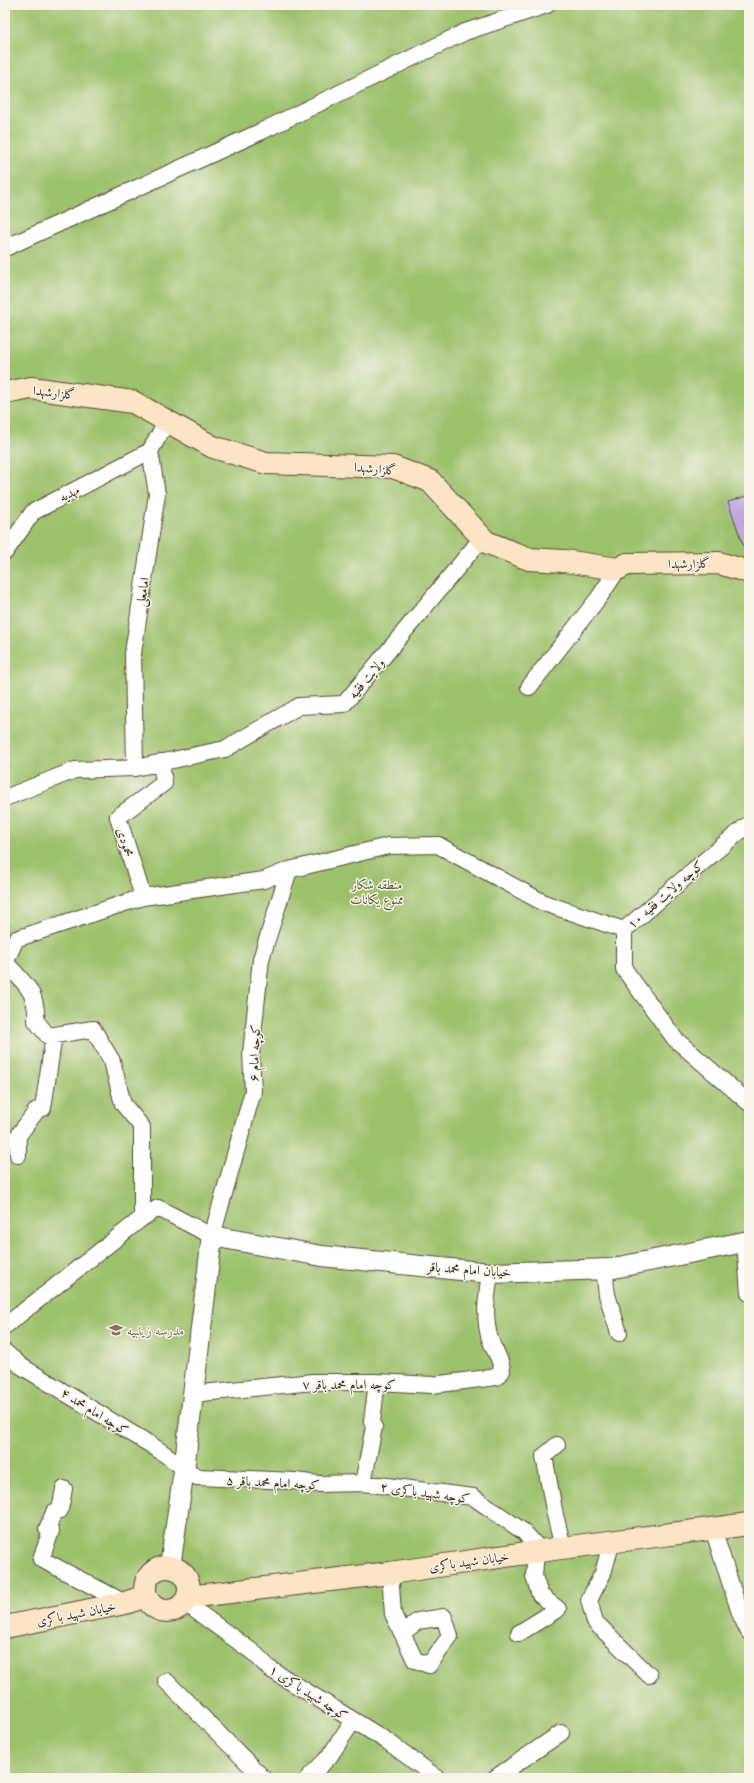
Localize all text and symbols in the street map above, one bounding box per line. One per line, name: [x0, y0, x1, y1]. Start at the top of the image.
street label: گلزارشهدا: [32, 382, 76, 404]
street label: گلزارشهدا: [353, 458, 397, 480]
street label: مهدیه: [56, 481, 83, 507]
street label: گلزارشهدا: [668, 555, 710, 573]
street label: امامعلی: [132, 576, 155, 608]
street label: ولایت فقیه: [345, 655, 389, 703]
street label: محمودی: [112, 825, 138, 859]
street label: کوچه ولایت فقیه ۱۰: [624, 857, 708, 933]
park label: منطقه شکار ممنوع یکانات: [350, 876, 404, 911]
street label: کوچه امام ۶: [245, 1024, 267, 1082]
street label: خیابان امام محمد باقر: [424, 1258, 512, 1284]
school or university icon: مدرسه زینبیه: [108, 1322, 124, 1338]
place label: مدرسه زینبیه: [127, 1322, 184, 1340]
street label: کوچه امام محمد باقر ۷: [302, 1376, 396, 1396]
street label: کوچه امام محمد ۴: [56, 1384, 132, 1441]
street label: کوچه امام محمد باقر ۵: [226, 1472, 320, 1496]
street label: کوچه شهید باکری ۲: [379, 1478, 471, 1508]
street label: خیابان شهید باکری: [428, 1547, 510, 1577]
street label: خیابان شهید باکری: [35, 1597, 117, 1631]
street label: کوچه شهید باکری ۱: [266, 1661, 351, 1725]

